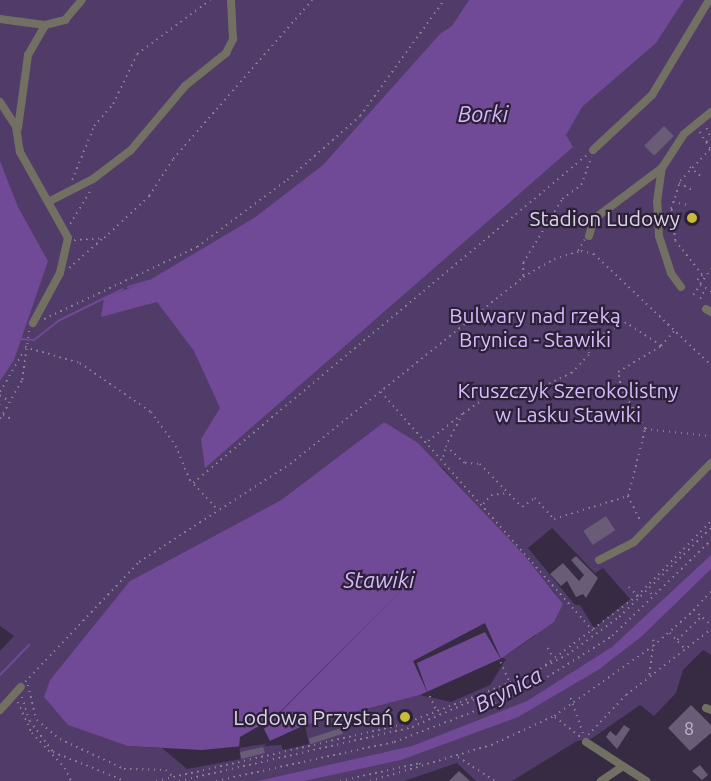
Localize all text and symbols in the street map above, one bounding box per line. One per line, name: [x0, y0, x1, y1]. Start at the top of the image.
water label: Borki: [458, 101, 508, 127]
place label: Stadion Ludowy: [529, 205, 680, 231]
marker: Stadion Ludowy: [685, 211, 699, 225]
park label: Bulwary nad rzeką Brynica - Stawiki: [449, 302, 621, 352]
park label: Kruszczyk Szerokolistny w Lasku Stawiki: [458, 377, 678, 427]
water label: Stawiki: [344, 567, 414, 593]
water label: Brynica: [470, 661, 546, 717]
place label: Lodowa Przystań: [233, 704, 393, 730]
marker: Lodowa Przystań: [398, 710, 412, 724]
house number: 8: [684, 717, 694, 739]

